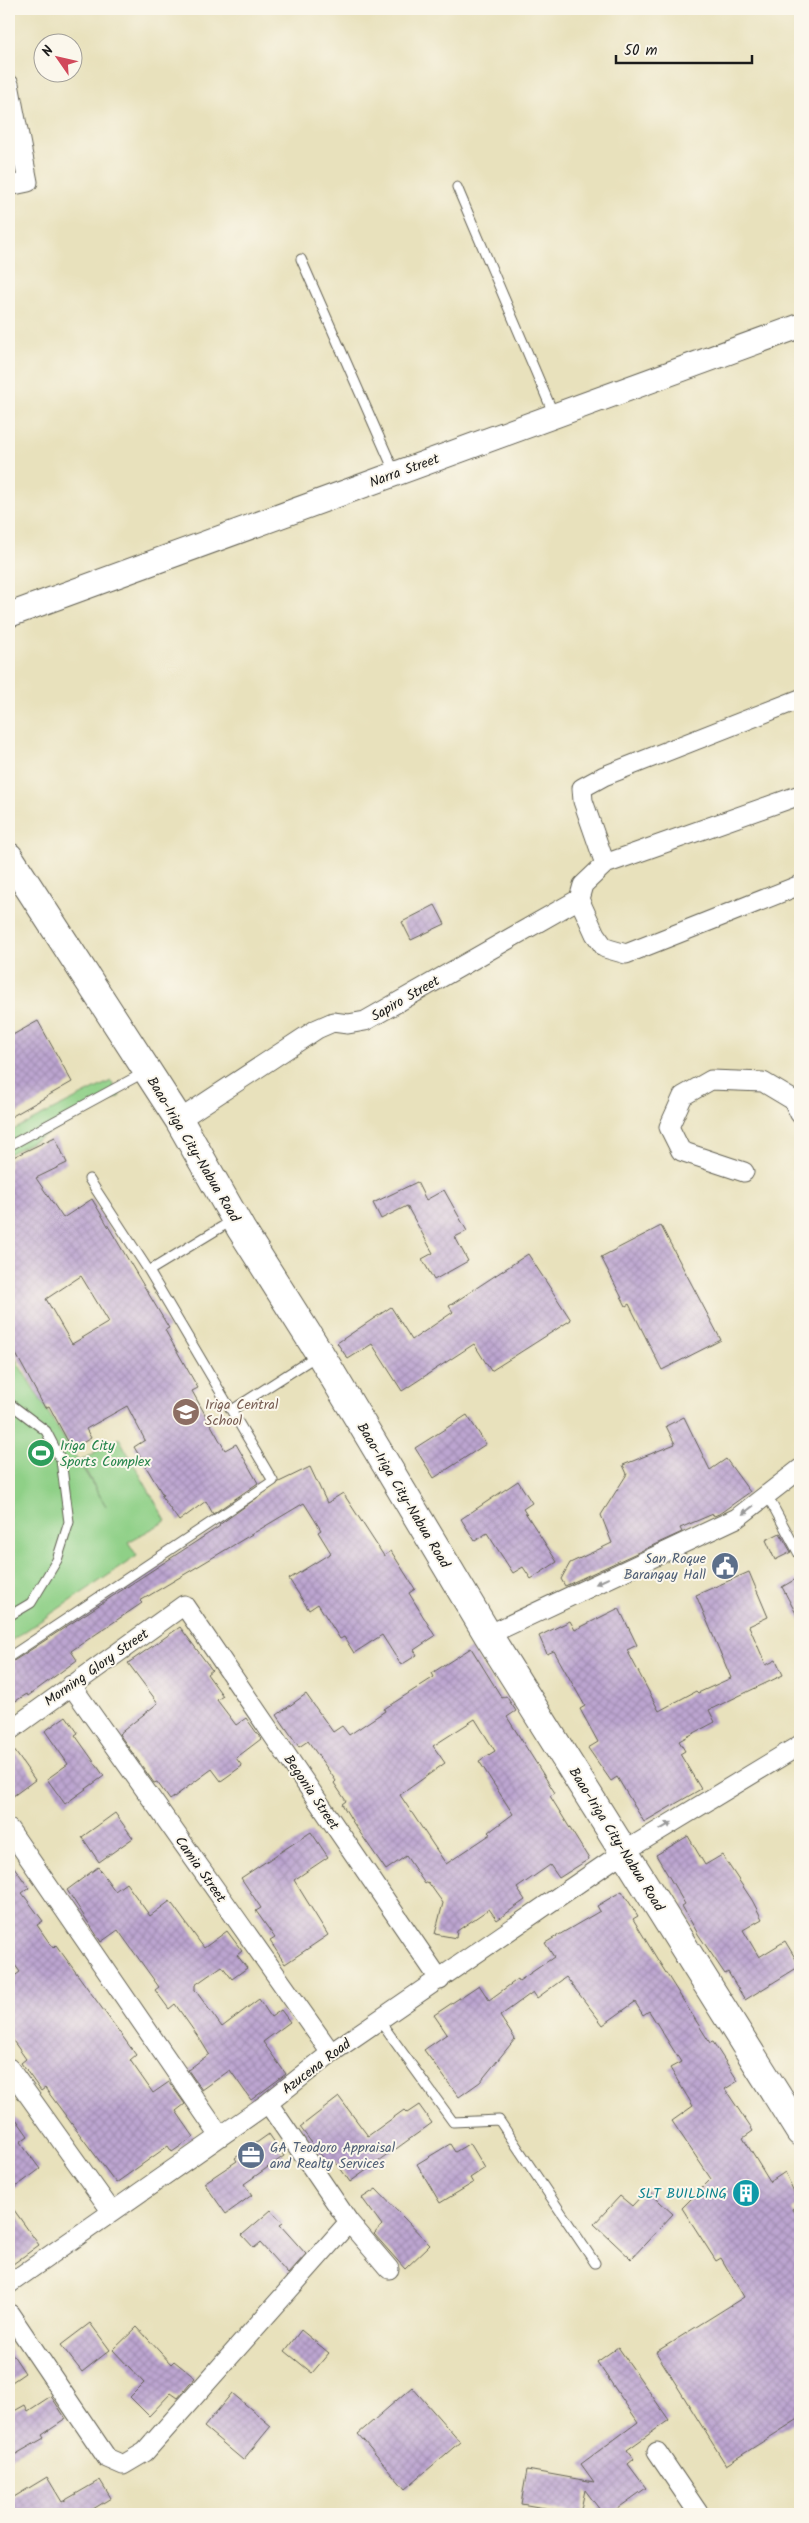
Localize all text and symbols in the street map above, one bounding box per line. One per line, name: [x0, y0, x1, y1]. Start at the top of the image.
north arrow: [32, 32, 82, 82]
scale bar: [616, 32, 753, 64]
text: 50 m: [624, 39, 658, 63]
text: N: [36, 41, 60, 61]
street label: Narra Street: [366, 448, 443, 494]
street label: Sapiro Street: [367, 970, 444, 1027]
street label: Baao-Iriga City-Nabua Road: [141, 1073, 246, 1227]
place label: Iriga Central School: [205, 1394, 279, 1432]
school or university icon: Iriga Central School: [171, 1397, 201, 1427]
street label: Baao-Iriga City-Nabua Road: [351, 1419, 456, 1573]
place label: Iriga City Sports Complex: [60, 1435, 151, 1473]
sports icon: Iriga City Sports Complex: [26, 1438, 56, 1468]
one-way arrow: [741, 1505, 755, 1515]
place label: San Roque Barangay Hall: [624, 1548, 707, 1586]
public building icon: San Roque Barangay Hall: [710, 1551, 740, 1581]
one-way arrow: [595, 1578, 609, 1586]
street label: Morning Glory Street: [40, 1623, 154, 1712]
street label: Begonia Street: [278, 1750, 345, 1835]
street label: Baao-Iriga City-Nabua Road: [563, 1763, 670, 1917]
one-way arrow: [660, 1822, 673, 1831]
street label: Camia Street: [169, 1832, 232, 1908]
street label: Azucena Road: [277, 2033, 357, 2100]
place label: GA Teodoro Appraisal and Realty Services: [270, 2137, 396, 2175]
office icon: GA Teodoro Appraisal and Realty Services: [236, 2140, 266, 2170]
building icon: SLT BUILDING: [731, 2178, 761, 2208]
place label: SLT BUILDING: [638, 2183, 727, 2205]

